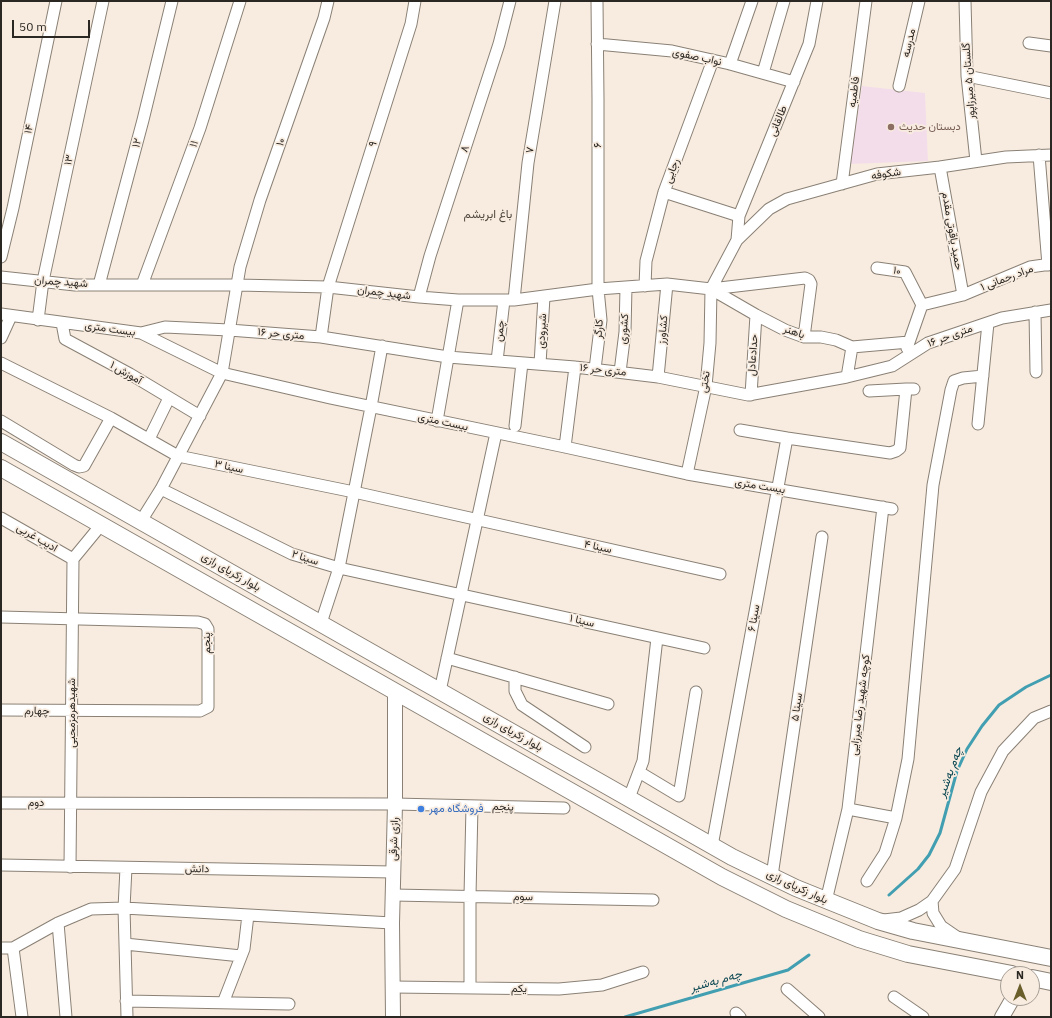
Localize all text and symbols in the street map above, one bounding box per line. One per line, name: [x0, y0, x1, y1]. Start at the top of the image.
scale bar: [14, 12, 92, 38]
text: 50 m: [19, 19, 47, 34]
street label: مدرسه: [899, 27, 919, 59]
street label: گلستان ۵ میرزاپور: [960, 42, 978, 120]
street label: نواب صفوی: [671, 45, 723, 69]
street label: فاطمیه: [846, 76, 862, 108]
street label: طالقانی: [766, 104, 790, 138]
place label: دبستان حدیث: [899, 120, 961, 134]
marker: دبستان حدیث: [886, 122, 896, 132]
street label: ۱۴: [22, 123, 36, 135]
street label: ۱۰: [273, 136, 289, 148]
street label: ۱۲: [129, 137, 145, 149]
street label: ۱۱: [187, 139, 201, 149]
street label: ۹: [366, 140, 380, 148]
street label: ۶: [591, 142, 605, 148]
street label: ۸: [458, 144, 472, 154]
street label: ۷: [523, 146, 537, 154]
street label: ۱۳: [61, 154, 77, 166]
street label: رجایی: [661, 157, 683, 185]
street label: شکوفه: [870, 165, 902, 183]
street label: حمید یاقوتی مقدم: [939, 191, 965, 271]
district label: باغ ابریشم: [464, 208, 512, 222]
street label: مراد رحمانی ۱: [979, 262, 1035, 294]
street label: ۱۰: [892, 264, 902, 278]
street label: شهید چمران: [34, 274, 88, 290]
street label: شهید چمران: [357, 283, 411, 303]
street label: شیرودی: [534, 313, 550, 349]
street label: کشوری: [616, 313, 632, 345]
street label: کشاورز: [655, 315, 671, 345]
street label: بیست متری: [84, 319, 136, 339]
street label: چمن: [492, 319, 508, 343]
street label: کارگر: [592, 319, 606, 339]
street label: باهنر: [782, 322, 806, 342]
street label: ۱۶ متری حر: [926, 322, 974, 350]
street label: ۱۶ متری حر: [257, 325, 305, 343]
street label: حدادعادل: [745, 334, 761, 376]
street label: آموزش ۱: [108, 359, 144, 387]
street label: ۱۶ متری حر: [579, 361, 627, 379]
street label: تختی: [697, 370, 713, 394]
street label: بیست متری: [417, 410, 469, 434]
street label: سینا ۳: [213, 458, 245, 476]
street label: بیست متری: [734, 475, 786, 497]
street label: ادیب غربی: [14, 521, 60, 555]
street label: سینا ۴: [583, 538, 613, 556]
street label: سینا ۲: [290, 547, 320, 569]
street label: بلوار زکریای رازی: [199, 550, 263, 594]
street label: سینا ۶: [745, 603, 763, 633]
street label: ۱ سینا: [568, 612, 596, 630]
street label: پنجم: [200, 632, 214, 654]
street label: کوچه شهید رضا میرزایی: [847, 654, 873, 756]
street label: شهیدهرمزمحبی: [65, 678, 79, 748]
street label: سینا ۵: [788, 692, 806, 722]
street label: چهارم: [24, 704, 50, 718]
street label: بلوار زکریای رازی: [481, 710, 545, 754]
water label: چەم بەشیر: [934, 745, 966, 799]
street label: دوم: [28, 796, 44, 810]
street label: پنجم: [492, 800, 514, 814]
place label: فروشگاه مهر: [429, 802, 483, 816]
marker: فروشگاه مهر: [416, 804, 426, 814]
street label: رازی شرقی: [387, 817, 401, 861]
street label: دانش: [185, 862, 209, 876]
street label: بلوار زکریای رازی: [764, 867, 830, 907]
street label: سوم: [513, 890, 533, 904]
north arrow: [1000, 966, 1040, 1006]
water label: چەم بەشیر: [689, 967, 743, 995]
text: N: [1016, 968, 1024, 982]
street label: یکم: [511, 982, 527, 996]

